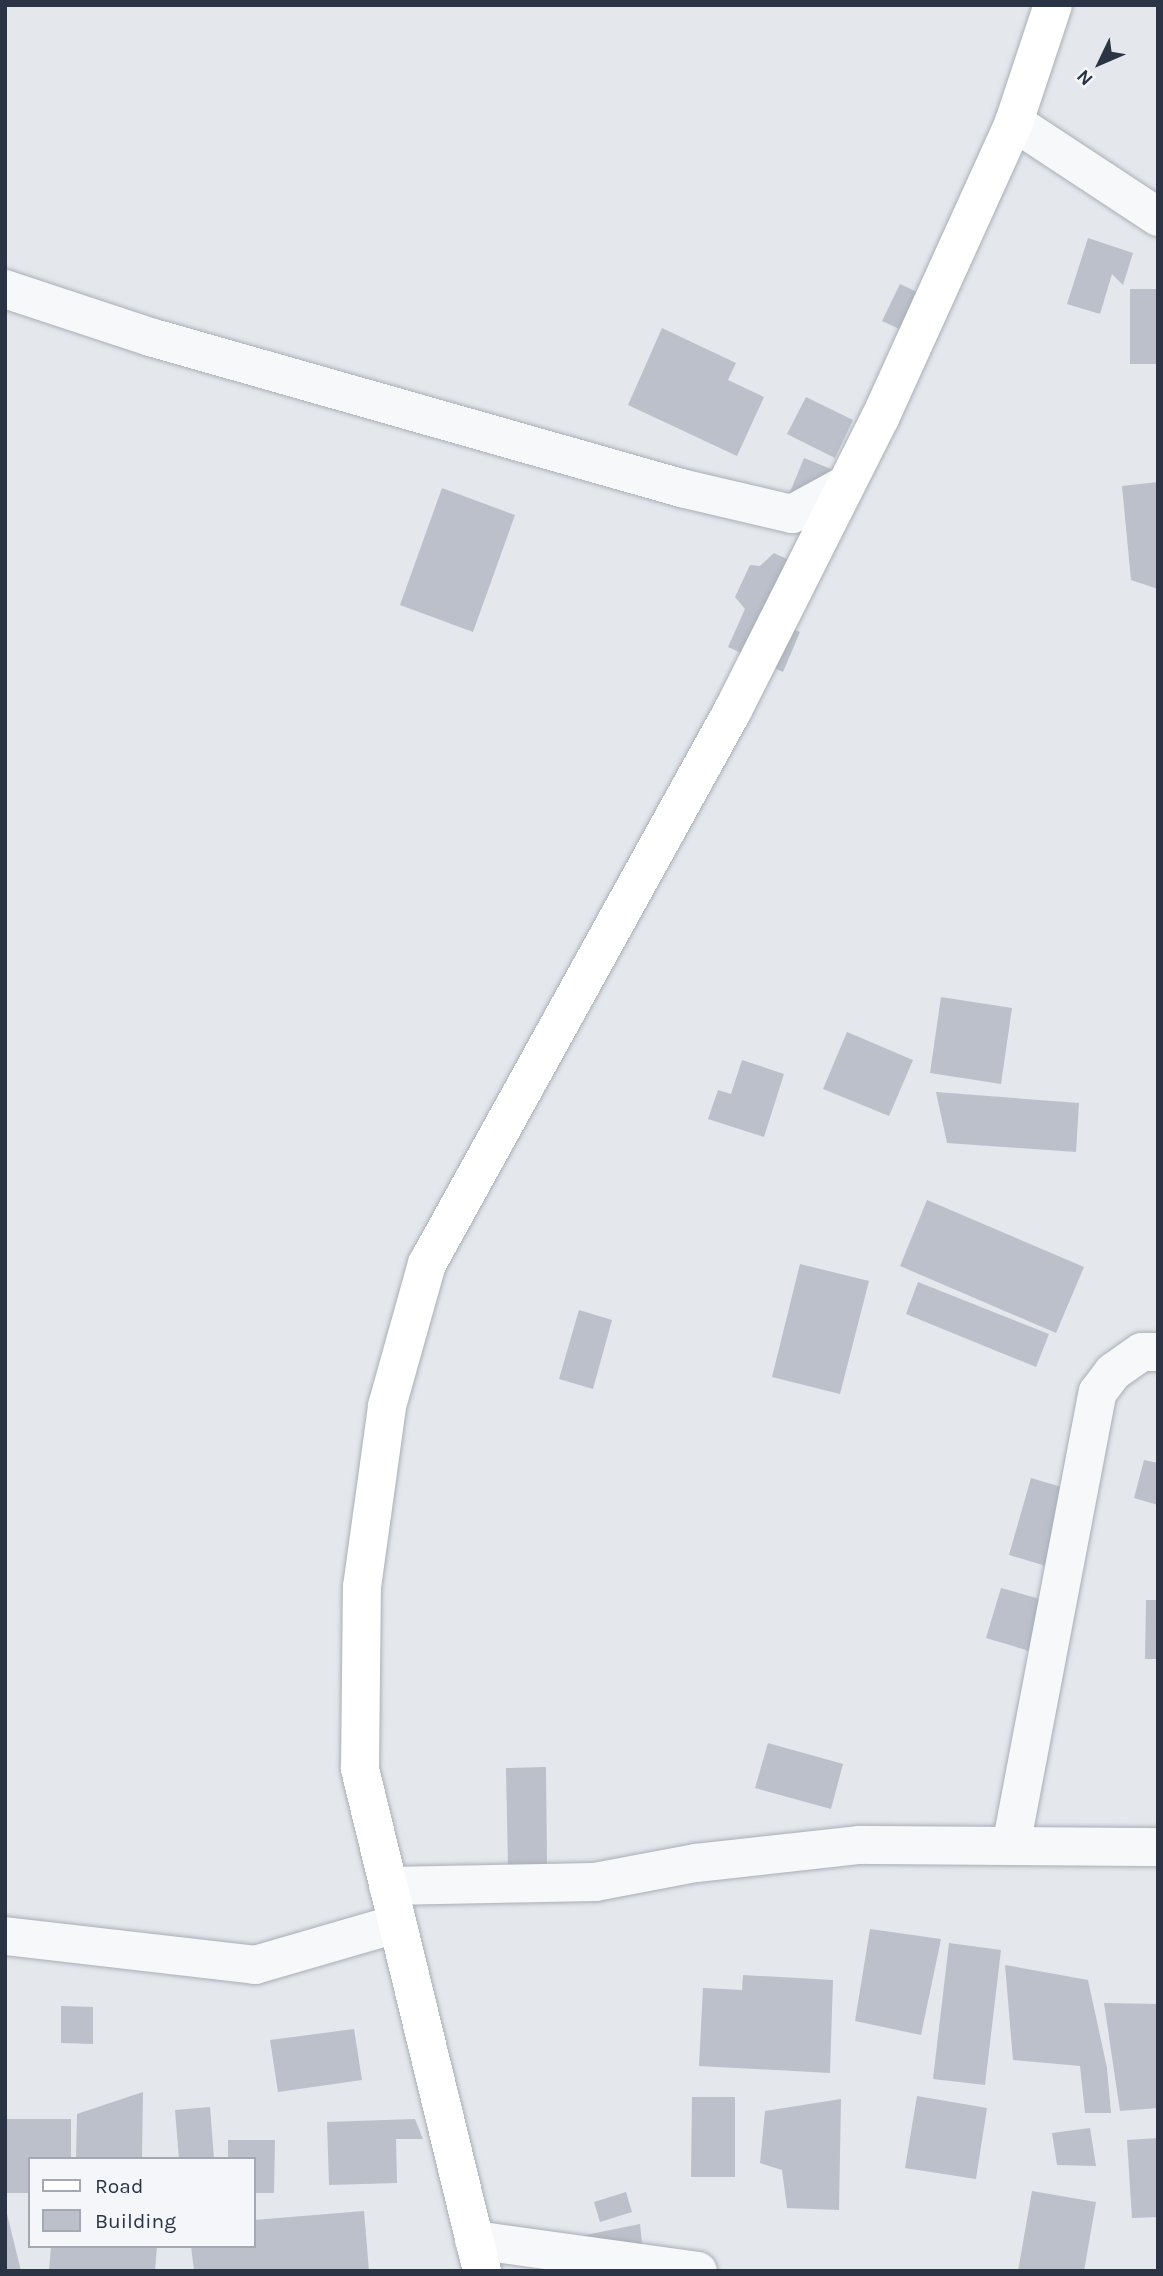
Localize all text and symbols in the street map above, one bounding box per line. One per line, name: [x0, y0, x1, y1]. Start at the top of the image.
north arrow: [1065, 28, 1135, 98]
text: N: [1072, 65, 1098, 90]
legend: [28, 2157, 256, 2248]
text: Road: [95, 2174, 143, 2198]
text: Building: [95, 2209, 176, 2233]

